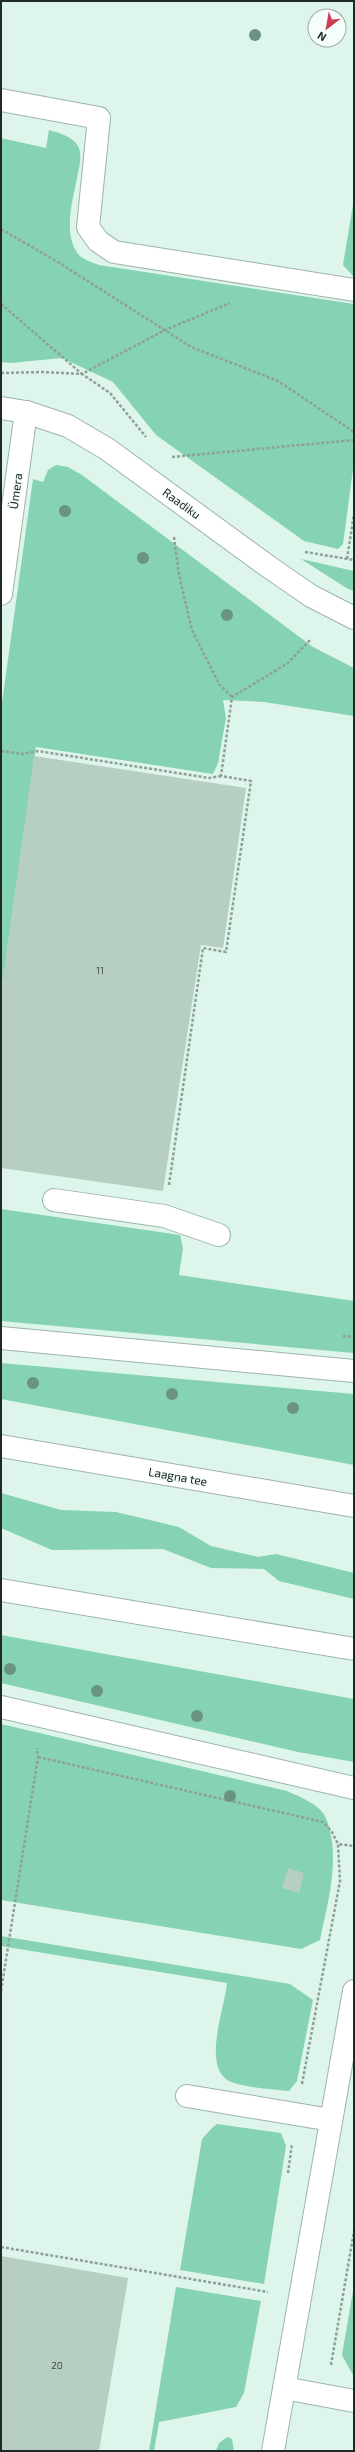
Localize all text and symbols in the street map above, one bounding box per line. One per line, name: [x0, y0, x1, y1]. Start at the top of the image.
north arrow: [307, 8, 347, 48]
text: N: [315, 29, 328, 45]
street label: Ümera: [6, 472, 24, 510]
street label: Raadiku: [160, 485, 204, 521]
house number: 11: [96, 964, 104, 976]
street label: Laagna tee: [147, 1464, 209, 1488]
house number: 20: [51, 2359, 63, 2371]

